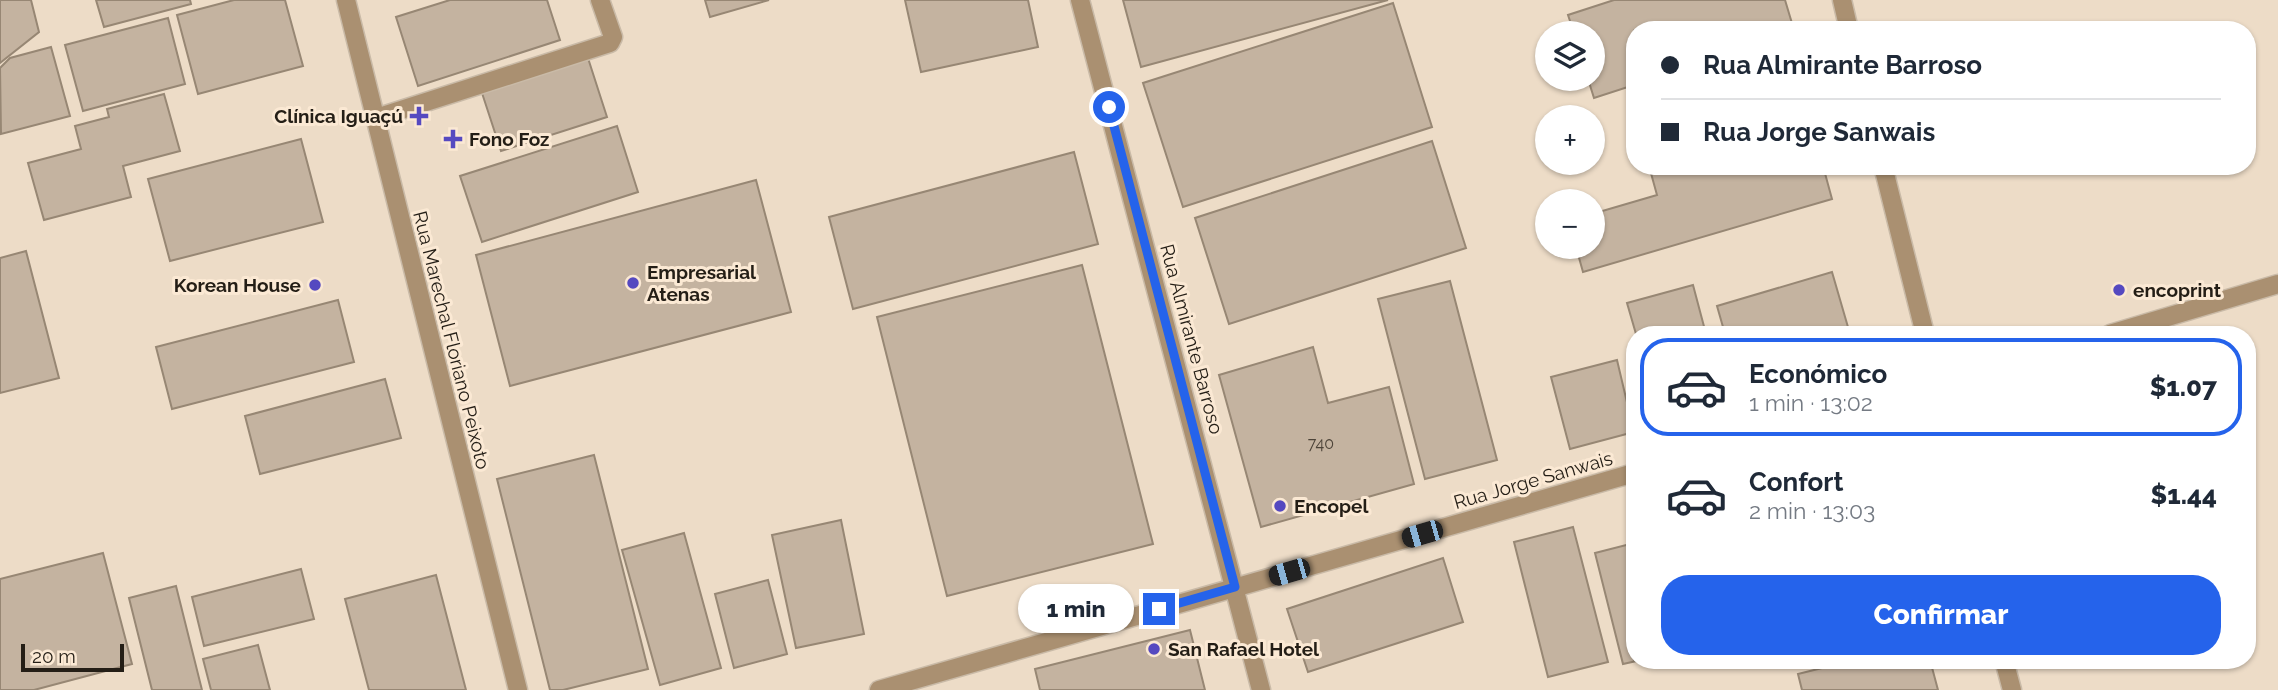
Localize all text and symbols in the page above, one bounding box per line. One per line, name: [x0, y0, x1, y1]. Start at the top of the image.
map controls: [1535, 21, 1605, 259]
button: layers: [1535, 21, 1605, 91]
text: Rua Almirante Barroso: [1703, 50, 1982, 80]
route start: [1093, 91, 1125, 123]
place label: Clínica Iguaçú: [274, 105, 403, 127]
button: +: [1535, 105, 1605, 175]
marker: Clínica Iguaçú: [409, 106, 429, 126]
text: Rua Jorge Sanwais: [1703, 117, 1935, 147]
place label: Fono Foz: [469, 128, 549, 150]
marker: Fono Foz: [443, 129, 463, 149]
button: −: [1535, 189, 1605, 259]
street label: Rua Marechal Floriano Peixoto: [409, 209, 495, 471]
street label: Rua Almirante Barroso: [1156, 242, 1228, 436]
place label: Empresarial Atenas: [647, 261, 757, 305]
place label: Korean House: [174, 274, 301, 296]
marker: Empresarial Atenas: [625, 275, 641, 291]
marker: Korean House: [307, 277, 323, 293]
place label: encoprint: [2133, 279, 2222, 301]
marker: encoprint: [2111, 282, 2127, 298]
icon: car: [1665, 356, 1728, 419]
text: Económico: [1749, 359, 1887, 389]
text: $1.07: [2150, 372, 2217, 402]
text: 1 min · 13:02: [1749, 389, 1873, 416]
house number: 740: [1308, 434, 1334, 453]
street label: Rua Jorge Sanwais: [1451, 447, 1615, 513]
icon: car: [1665, 464, 1728, 527]
text: Confort: [1749, 467, 1843, 497]
text: $1.44: [2151, 480, 2217, 510]
place label: Encopel: [1294, 495, 1369, 517]
text: 2 min · 13:03: [1749, 497, 1875, 524]
marker: Encopel: [1272, 498, 1288, 514]
car: [1399, 518, 1446, 550]
car: [1266, 556, 1313, 588]
button: Confirmar: [1661, 575, 2221, 655]
callout: 1 min: [1019, 584, 1134, 634]
route end: [1143, 593, 1175, 625]
text: 1 min: [1046, 595, 1106, 622]
place label: San Rafael Hotel: [1168, 638, 1320, 660]
scale bar: [21, 641, 124, 673]
marker: San Rafael Hotel: [1146, 641, 1162, 657]
text: 20 m: [32, 645, 76, 667]

